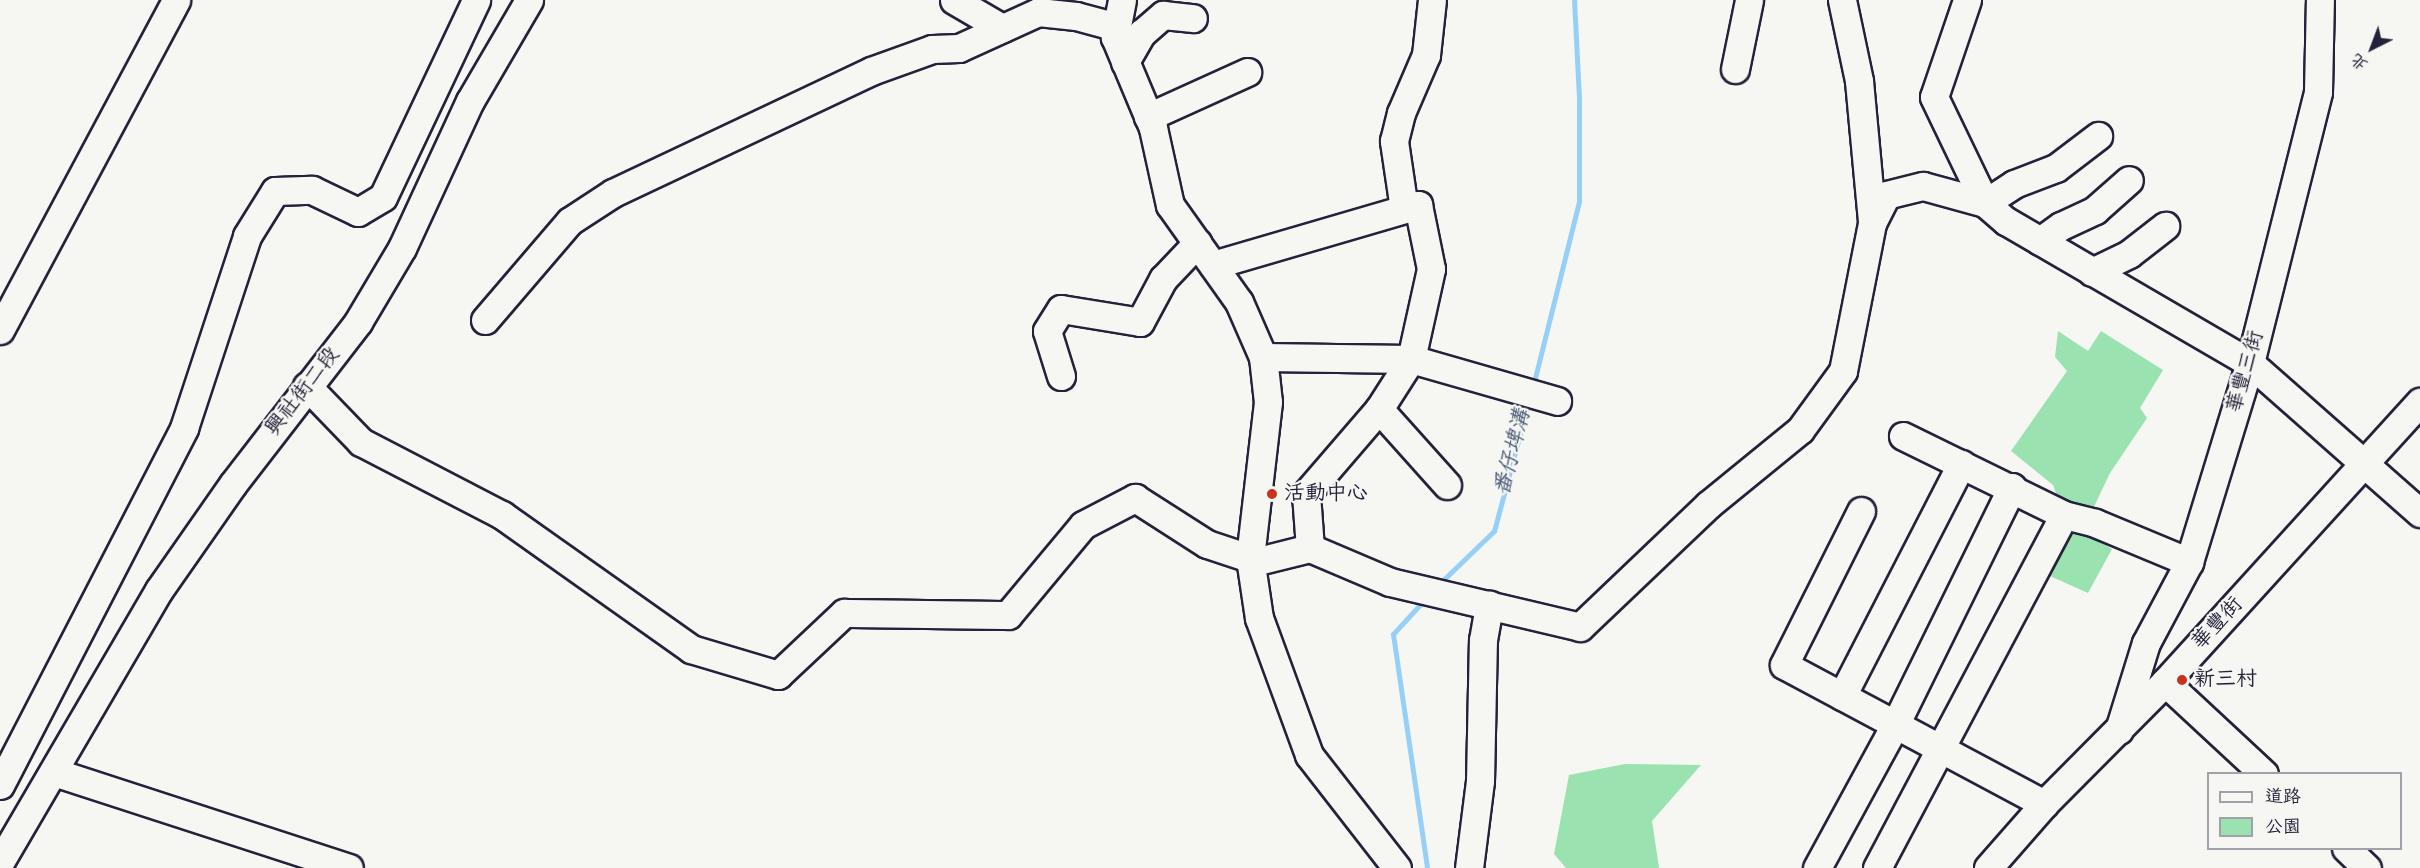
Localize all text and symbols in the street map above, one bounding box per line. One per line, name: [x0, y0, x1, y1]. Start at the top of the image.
north arrow: [2342, 18, 2402, 78]
text: 北: [2346, 47, 2374, 76]
street label: 華豐三街: [2222, 328, 2270, 416]
street label: 興社街二段: [261, 343, 345, 441]
water label: 番仔埤溝: [1491, 407, 1537, 499]
place label: 活動中心: [1284, 481, 1368, 507]
marker: 活動中心: [1265, 487, 1279, 501]
street label: 華豐街: [2187, 592, 2249, 656]
place label: 新三村: [2194, 667, 2257, 693]
marker: 新三村: [2175, 673, 2189, 687]
legend: [2207, 772, 2402, 850]
text: 道路: [2265, 785, 2301, 811]
text: 公園: [2265, 815, 2301, 841]

